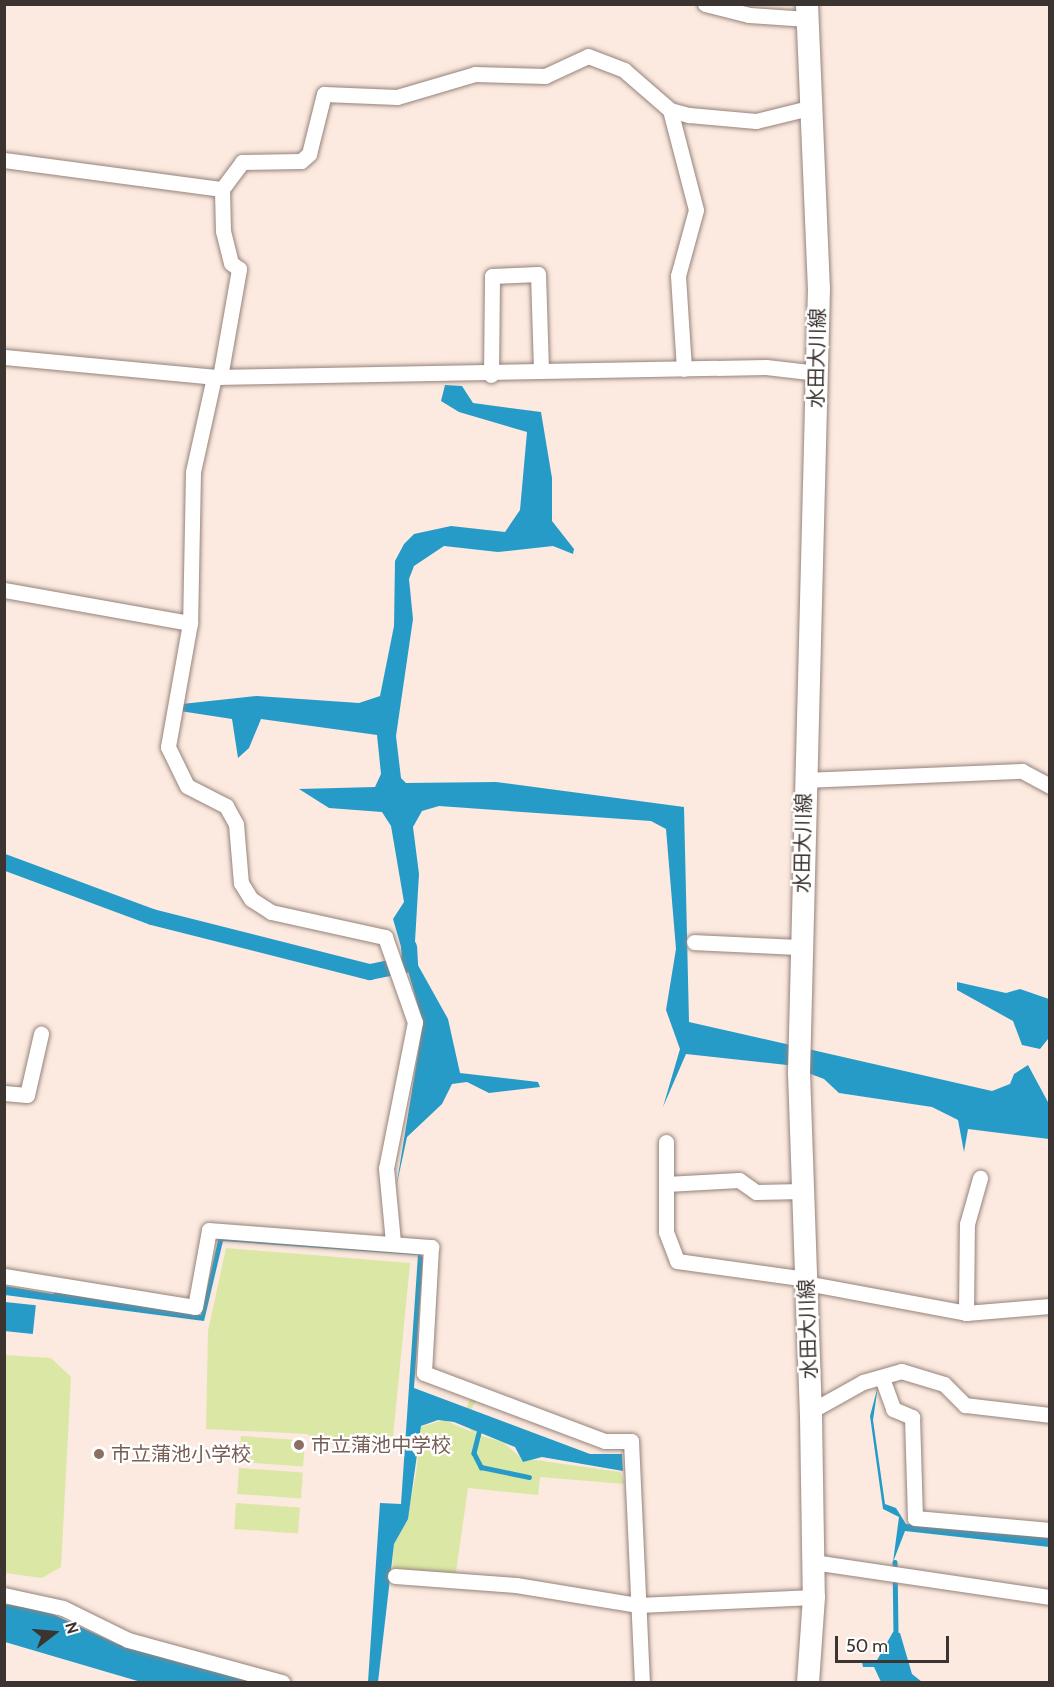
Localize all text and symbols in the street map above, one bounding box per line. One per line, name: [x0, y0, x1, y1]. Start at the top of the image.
street label: 水田大川線: [804, 308, 830, 408]
street label: 水田大川線: [790, 793, 816, 893]
street label: 水田大川線: [794, 1279, 822, 1379]
place label: 市立蒲池中学校: [311, 1433, 451, 1457]
marker: 市立蒲池中学校: [292, 1438, 306, 1452]
place label: 市立蒲池小学校: [111, 1442, 251, 1466]
marker: 市立蒲池小学校: [92, 1447, 106, 1461]
north arrow: [24, 1603, 84, 1663]
text: N: [61, 1620, 82, 1636]
scale bar: [838, 1624, 952, 1662]
text: 50 m: [846, 1635, 888, 1657]

